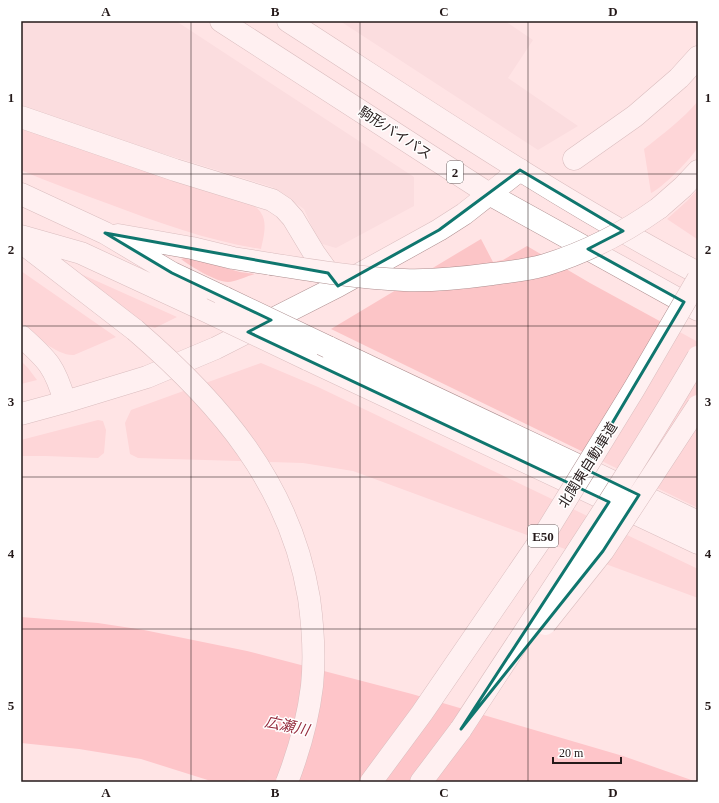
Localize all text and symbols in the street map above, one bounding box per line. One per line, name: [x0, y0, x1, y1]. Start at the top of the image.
text: A: [101, 4, 111, 19]
text: B: [271, 4, 280, 19]
text: C: [439, 4, 449, 19]
text: D: [608, 4, 618, 19]
text: 1: [8, 90, 14, 105]
text: 1: [705, 90, 711, 105]
street label: 駒形バイパス: [356, 104, 434, 162]
road number: 2: [447, 161, 463, 183]
text: 2: [8, 242, 14, 257]
text: 2: [705, 242, 711, 257]
text: 3: [8, 394, 15, 409]
text: 3: [705, 394, 712, 409]
street label: 北関東自動車道: [555, 419, 620, 511]
road number: E50: [528, 525, 558, 547]
text: 4: [8, 546, 15, 561]
text: 4: [705, 546, 712, 561]
text: 5: [8, 698, 15, 713]
text: 5: [705, 698, 712, 713]
water label: 広瀬川: [263, 713, 313, 739]
scale bar: [553, 739, 621, 765]
text: 20 m: [559, 746, 584, 760]
text: A: [101, 785, 111, 800]
text: B: [271, 785, 280, 800]
text: C: [439, 785, 449, 800]
text: D: [608, 785, 618, 800]

